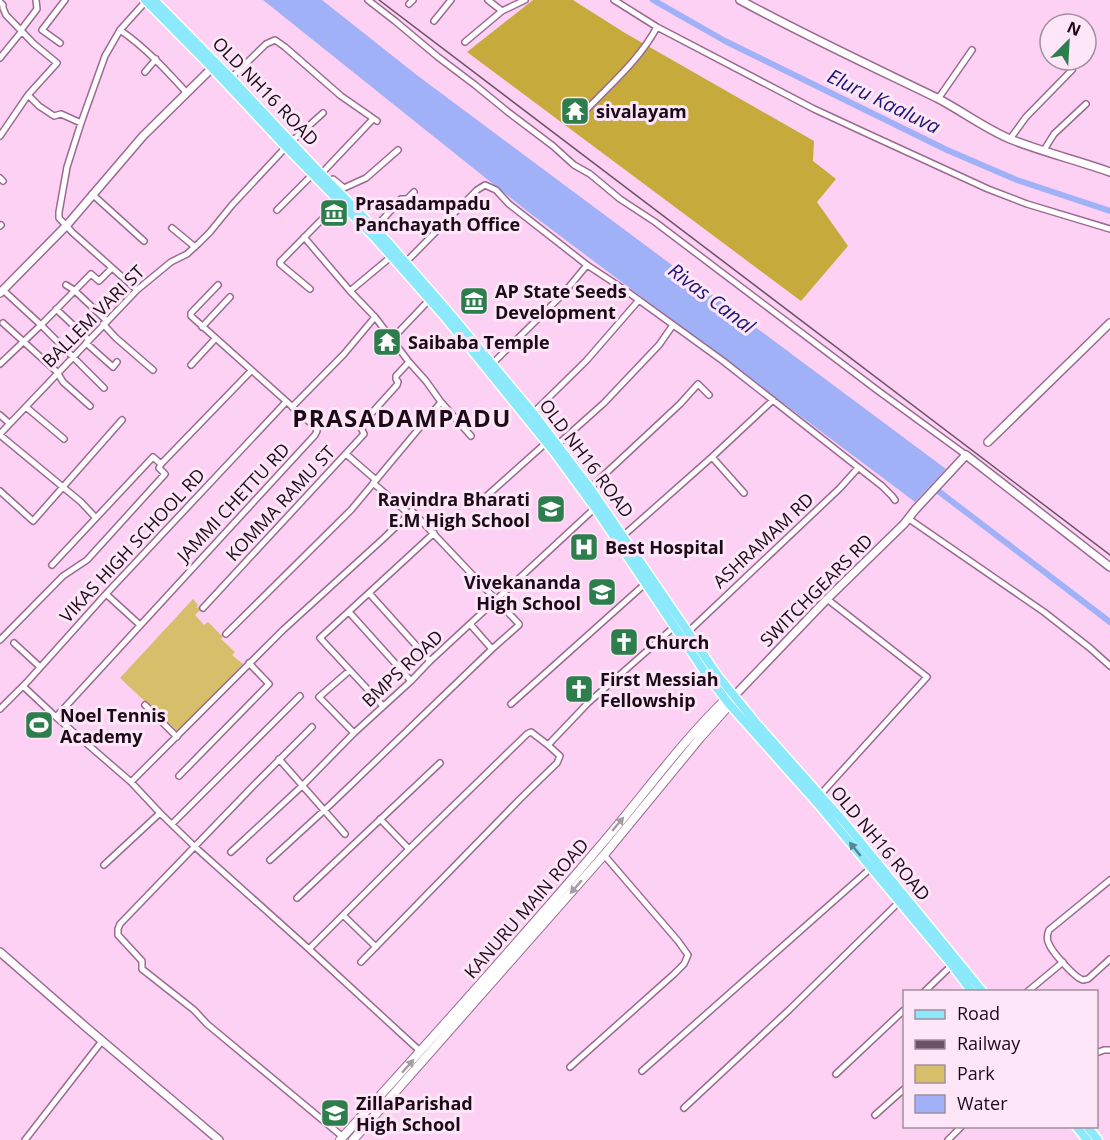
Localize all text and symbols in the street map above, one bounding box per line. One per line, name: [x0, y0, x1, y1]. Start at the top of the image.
north arrow: [1038, 12, 1098, 72]
text: N: [1064, 16, 1085, 41]
street label: OLD NH16 ROAD: [208, 31, 324, 151]
water label: Eluru Kaaluva: [823, 62, 945, 140]
temple icon: sivalayam: [559, 95, 591, 127]
place label: sivalayam: [596, 99, 687, 123]
place label: Prasadampadu Panchayath Office: [355, 191, 520, 236]
museum icon: Prasadampadu Panchayath Office: [318, 197, 350, 229]
water label: Rivas Canal: [663, 257, 762, 340]
street label: BALLEM VARI ST: [37, 260, 149, 372]
place label: AP State Seeds Development: [495, 279, 627, 324]
museum icon: AP State Seeds Development: [458, 285, 490, 317]
temple icon: Saibaba Temple: [371, 326, 403, 358]
place label: Saibaba Temple: [408, 330, 550, 354]
street label: OLD NH16 ROAD: [534, 394, 640, 522]
district label: PRASADAMPADU: [292, 401, 512, 434]
street label: JAMMI CHETTU RD: [170, 437, 295, 568]
street label: KOMMA RAMU ST: [220, 440, 340, 566]
street label: VIKAS HIGH SCHOOL RD: [54, 463, 210, 627]
place label: Ravindra Bharati E.M High School: [377, 487, 530, 532]
street label: ASHRAMAM RD: [707, 487, 819, 593]
school or university icon: Ravindra Bharati E.M High School: [535, 493, 567, 525]
street label: SWITCHGEARS RD: [754, 528, 878, 652]
hospital icon: Best Hospital: [568, 531, 600, 563]
place label: Best Hospital: [605, 535, 724, 559]
place label: Vivekananda High School: [464, 570, 581, 615]
school or university icon: Vivekananda High School: [586, 576, 618, 608]
street label: BMPS ROAD: [356, 624, 448, 712]
church icon: Church: [608, 626, 640, 658]
place label: Church: [645, 630, 709, 654]
place label: First Messiah Fellowship: [600, 667, 719, 712]
church icon: First Messiah Fellowship: [563, 673, 595, 705]
place label: Noel Tennis Academy: [60, 703, 166, 748]
sports icon: Noel Tennis Academy: [23, 709, 55, 741]
street label: OLD NH16 ROAD: [826, 781, 936, 905]
one-way arrow: [612, 816, 625, 832]
street label: KANURU MAIN ROAD: [458, 833, 594, 983]
one-way arrow: [848, 841, 861, 857]
one-way arrow: [570, 879, 583, 894]
legend: [903, 990, 1098, 1128]
text: Road: [957, 1001, 1000, 1025]
text: Railway: [957, 1031, 1021, 1055]
one-way arrow: [401, 1059, 414, 1074]
text: Park: [957, 1061, 995, 1085]
place label: ZillaParishad High School: [356, 1091, 473, 1136]
text: Water: [957, 1091, 1008, 1115]
school or university icon: ZillaParishad High School: [319, 1097, 351, 1129]

